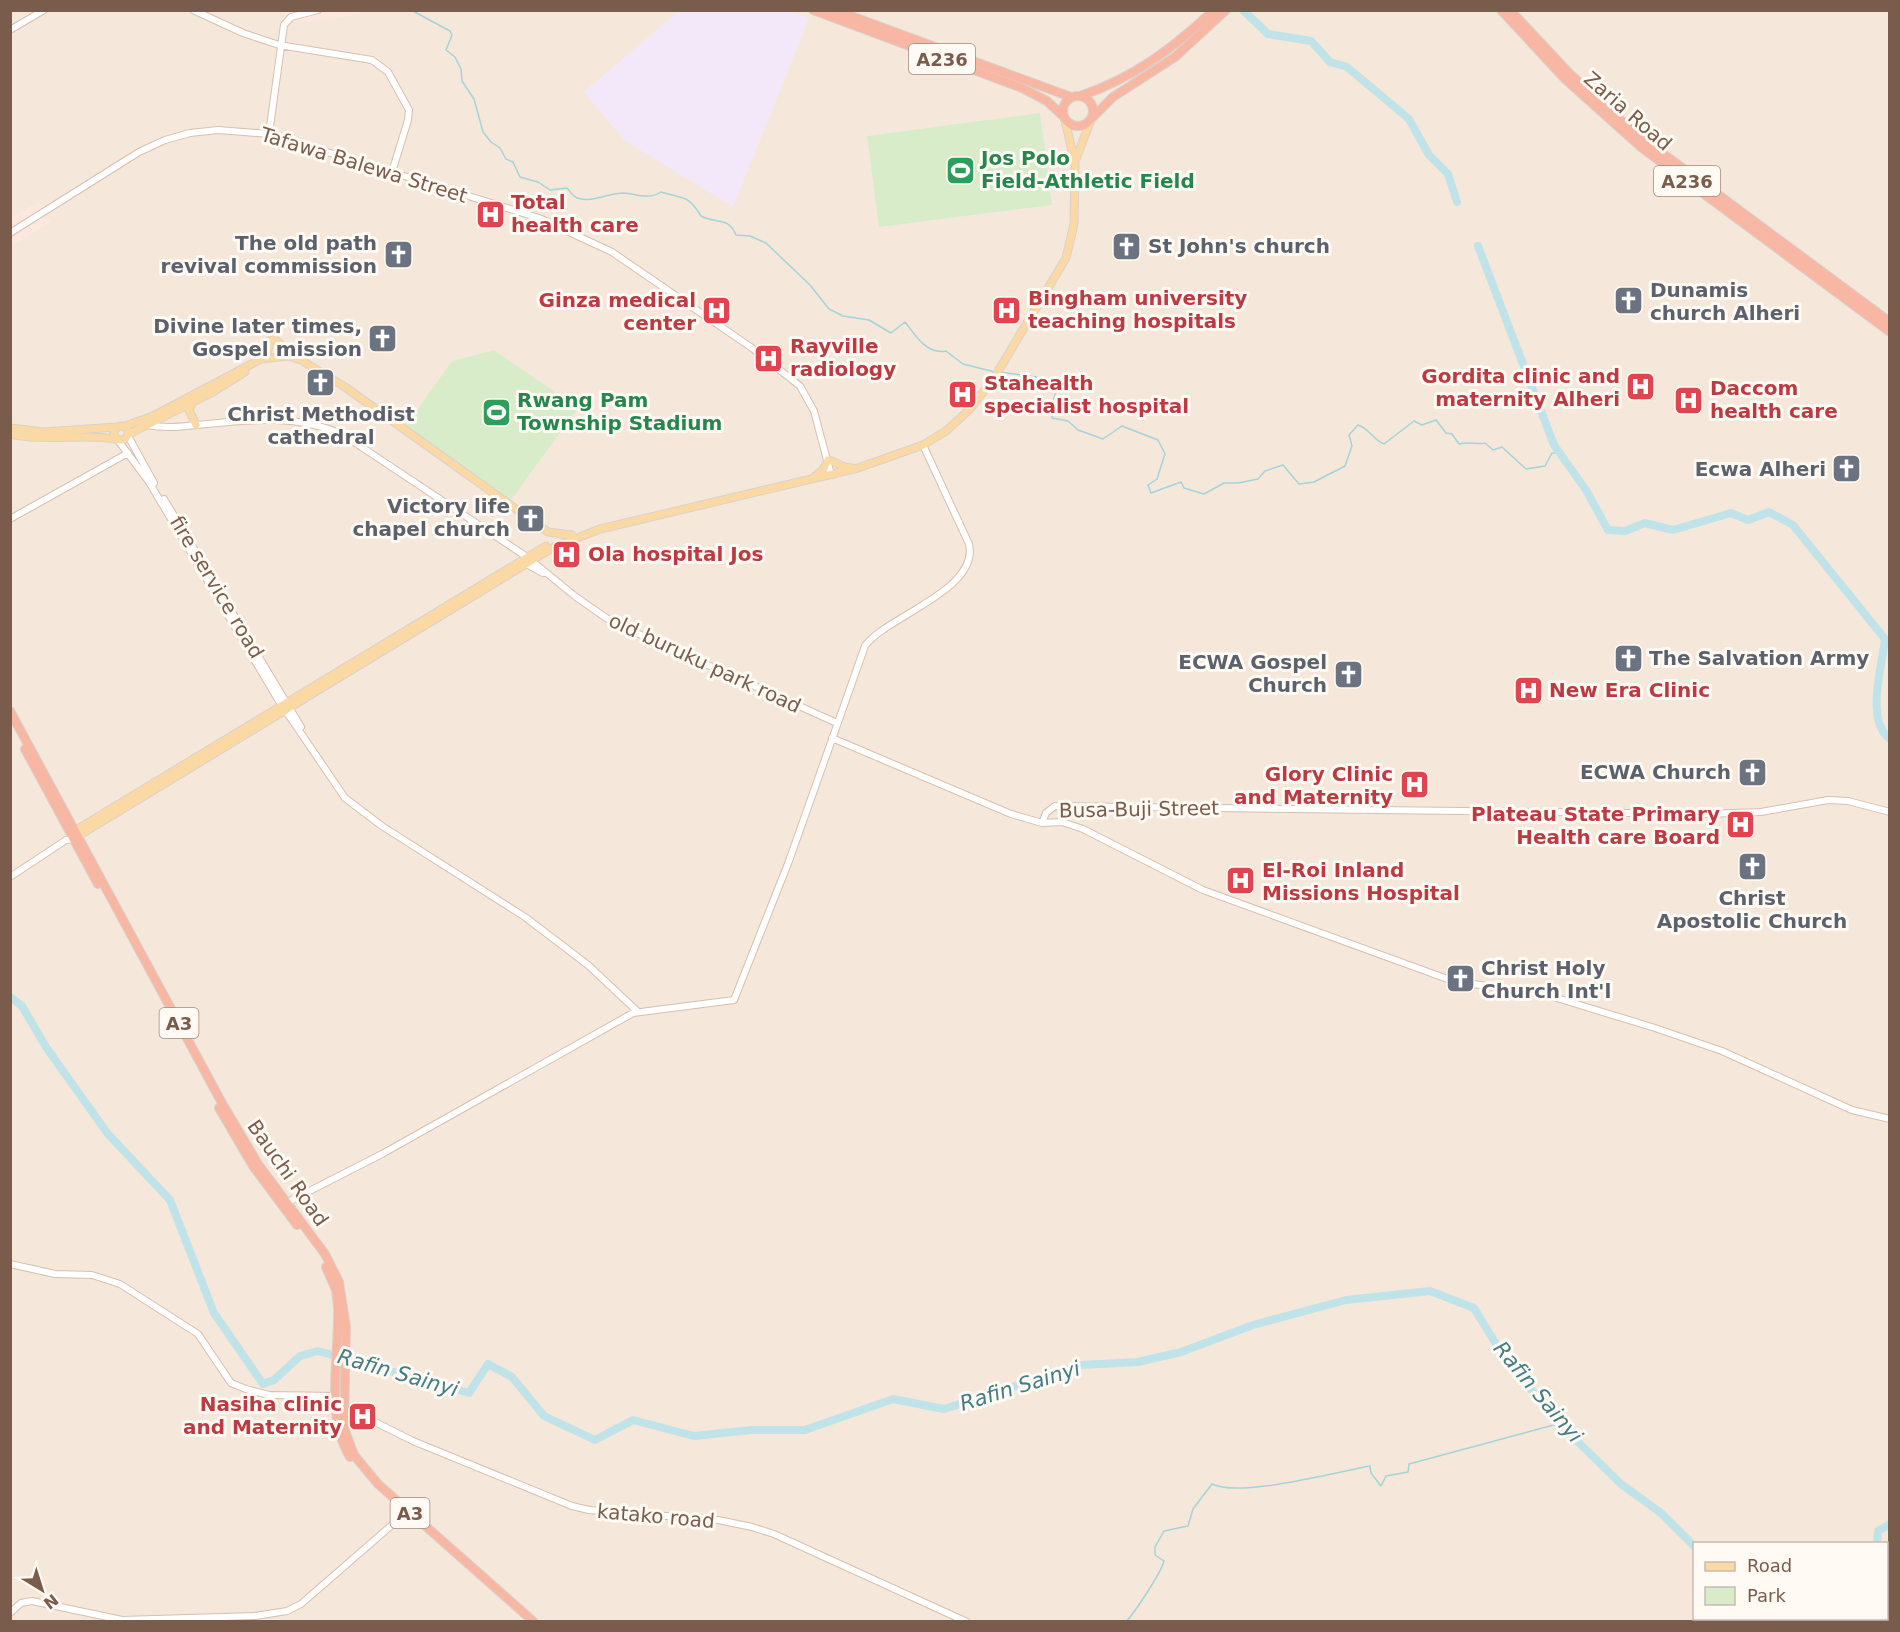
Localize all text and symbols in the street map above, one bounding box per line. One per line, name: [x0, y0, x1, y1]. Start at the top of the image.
road number: A236: [909, 44, 975, 74]
street label: Zaria Road: [1579, 66, 1677, 156]
street label: Tafawa Balewa Street: [257, 122, 470, 208]
place label: Jos Polo Field-Athletic Field: [979, 146, 1195, 193]
sports icon: Jos Polo Field-Athletic Field: [944, 154, 976, 186]
road number: A236: [1654, 166, 1720, 196]
place label: Total health care: [511, 190, 639, 237]
hospital icon: Total health care: [474, 198, 506, 230]
church icon: St John's church: [1111, 230, 1143, 262]
place label: The old path revival commission: [161, 231, 377, 278]
place label: St John's church: [1148, 234, 1330, 258]
church icon: The old path revival commission: [382, 238, 414, 270]
place label: Dunamis church Alheri: [1650, 278, 1800, 325]
church icon: Dunamis church Alheri: [1613, 285, 1645, 317]
place label: Bingham university teaching hospitals: [1028, 286, 1247, 333]
place label: Ginza medical center: [539, 288, 696, 335]
hospital icon: Bingham university teaching hospitals: [991, 294, 1023, 326]
hospital icon: Ginza medical center: [701, 295, 733, 327]
place label: Divine later times, Gospel mission: [153, 314, 362, 361]
church icon: Divine later times, Gospel mission: [367, 322, 399, 354]
place label: Rayville radiology: [790, 334, 896, 381]
hospital icon: Rayville radiology: [753, 342, 785, 374]
place label: Gordita clinic and maternity Alheri: [1421, 364, 1620, 411]
church icon: Christ Methodist cathedral: [305, 367, 337, 399]
place label: Stahealth specialist hospital: [984, 371, 1189, 418]
hospital icon: Gordita clinic and maternity Alheri: [1625, 371, 1657, 403]
place label: Daccom health care: [1710, 376, 1838, 423]
hospital icon: Stahealth specialist hospital: [947, 378, 979, 410]
hospital icon: Daccom health care: [1673, 384, 1705, 416]
place label: Rwang Pam Township Stadium: [517, 388, 722, 435]
sports icon: Rwang Pam Township Stadium: [480, 396, 512, 428]
place label: Christ Methodist cathedral: [227, 402, 415, 449]
church icon: Ecwa Alheri: [1831, 453, 1863, 485]
place label: Ecwa Alheri: [1695, 457, 1826, 481]
place label: Victory life chapel church: [352, 494, 510, 541]
church icon: Victory life chapel church: [515, 502, 547, 534]
street label: fire service road: [165, 511, 269, 663]
hospital icon: Ola hospital Jos: [551, 538, 583, 570]
place label: Ola hospital Jos: [588, 542, 763, 566]
street label: old buruku park road: [605, 608, 805, 718]
church icon: The Salvation Army: [1612, 642, 1644, 674]
place label: The Salvation Army: [1649, 646, 1869, 670]
place label: ECWA Gospel Church: [1178, 650, 1327, 697]
church icon: ECWA Gospel Church: [1332, 658, 1364, 690]
hospital icon: New Era Clinic: [1512, 674, 1544, 706]
place label: New Era Clinic: [1549, 678, 1710, 702]
church icon: ECWA Church: [1736, 756, 1768, 788]
place label: ECWA Church: [1580, 760, 1731, 784]
place label: Glory Clinic and Maternity: [1234, 762, 1393, 809]
hospital icon: Glory Clinic and Maternity: [1398, 769, 1430, 801]
street label: Busa-Buji Street: [1059, 796, 1219, 822]
place label: Plateau State Primary Health care Board: [1471, 802, 1720, 849]
hospital icon: Plateau State Primary Health care Board: [1725, 809, 1757, 841]
church icon: Christ Apostolic Church: [1736, 851, 1768, 883]
place label: El-Roi Inland Missions Hospital: [1262, 858, 1460, 905]
hospital icon: El-Roi Inland Missions Hospital: [1225, 865, 1257, 897]
place label: Christ Apostolic Church: [1657, 886, 1847, 933]
place label: Christ Holy Church Int'l: [1481, 956, 1611, 1003]
church icon: Christ Holy Church Int'l: [1444, 963, 1476, 995]
road number: A3: [160, 1008, 198, 1038]
street label: Bauchi Road: [242, 1115, 334, 1231]
water label: Rafin Sainyi: [1489, 1337, 1587, 1448]
water label: Rafin Sainyi: [335, 1344, 461, 1402]
water label: Rafin Sainyi: [957, 1356, 1083, 1416]
place label: Nasiha clinic and Maternity: [183, 1392, 342, 1439]
hospital icon: Nasiha clinic and Maternity: [347, 1400, 379, 1432]
road number: A3: [390, 1498, 430, 1528]
street label: katako road: [596, 1499, 716, 1533]
legend: [1693, 1542, 1888, 1620]
text: Road: [1747, 1555, 1792, 1576]
north arrow: [12, 1560, 72, 1620]
text: Park: [1747, 1585, 1786, 1606]
text: N: [40, 1590, 62, 1613]

